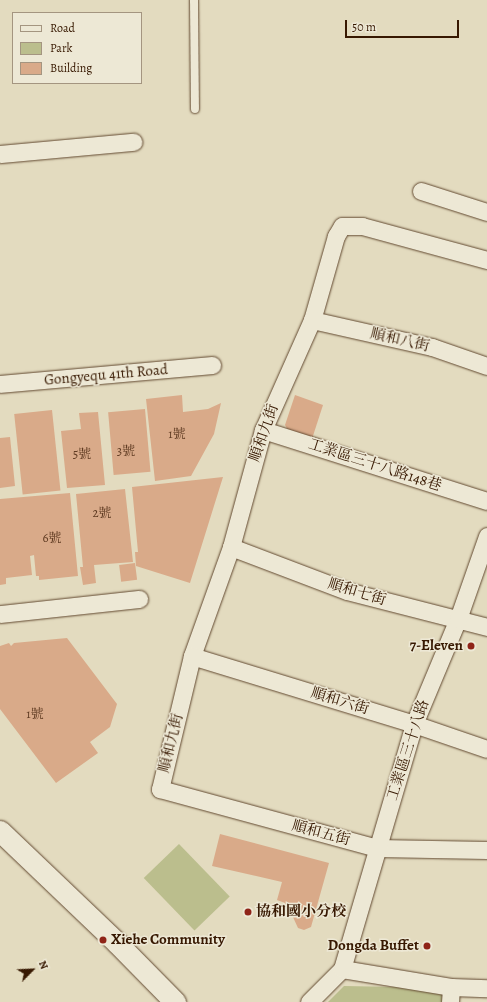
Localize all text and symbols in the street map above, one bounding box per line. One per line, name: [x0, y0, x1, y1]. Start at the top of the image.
legend: [12, 12, 142, 84]
scale bar: [347, 12, 461, 38]
text: 50 m: [352, 19, 376, 35]
text: Road: [50, 20, 75, 36]
text: Park: [50, 40, 73, 56]
text: Building: [50, 60, 92, 76]
street label: 順和八街: [369, 324, 431, 356]
street label: Gongyequ 41th Road: [43, 361, 169, 389]
street label: 順和九街: [246, 402, 282, 464]
house number: 1號: [168, 426, 186, 442]
street label: 工業區三十八路148巷: [306, 435, 444, 495]
house number: 3號: [117, 443, 135, 459]
house number: 5號: [73, 446, 91, 462]
house number: 2號: [92, 505, 112, 521]
house number: 6號: [42, 530, 62, 546]
street label: 順和七街: [326, 575, 388, 609]
place label: 7-Eleven: [410, 637, 463, 655]
marker: 7-Eleven: [466, 641, 476, 651]
street label: 順和六街: [309, 684, 371, 718]
street label: 工業區三十八路: [383, 697, 433, 803]
house number: 1號: [26, 706, 44, 722]
street label: 順和九街: [155, 712, 187, 774]
street label: 順和五街: [290, 817, 352, 849]
place label: 協和國小分校: [256, 903, 346, 921]
marker: 協和國小分校: [243, 907, 253, 917]
place label: Xiehe Community: [111, 931, 225, 949]
marker: Xiehe Community: [98, 935, 108, 945]
place label: Dongda Buffet: [328, 937, 419, 955]
marker: Dongda Buffet: [422, 941, 432, 951]
north arrow: [12, 950, 52, 990]
text: N: [35, 958, 52, 972]

